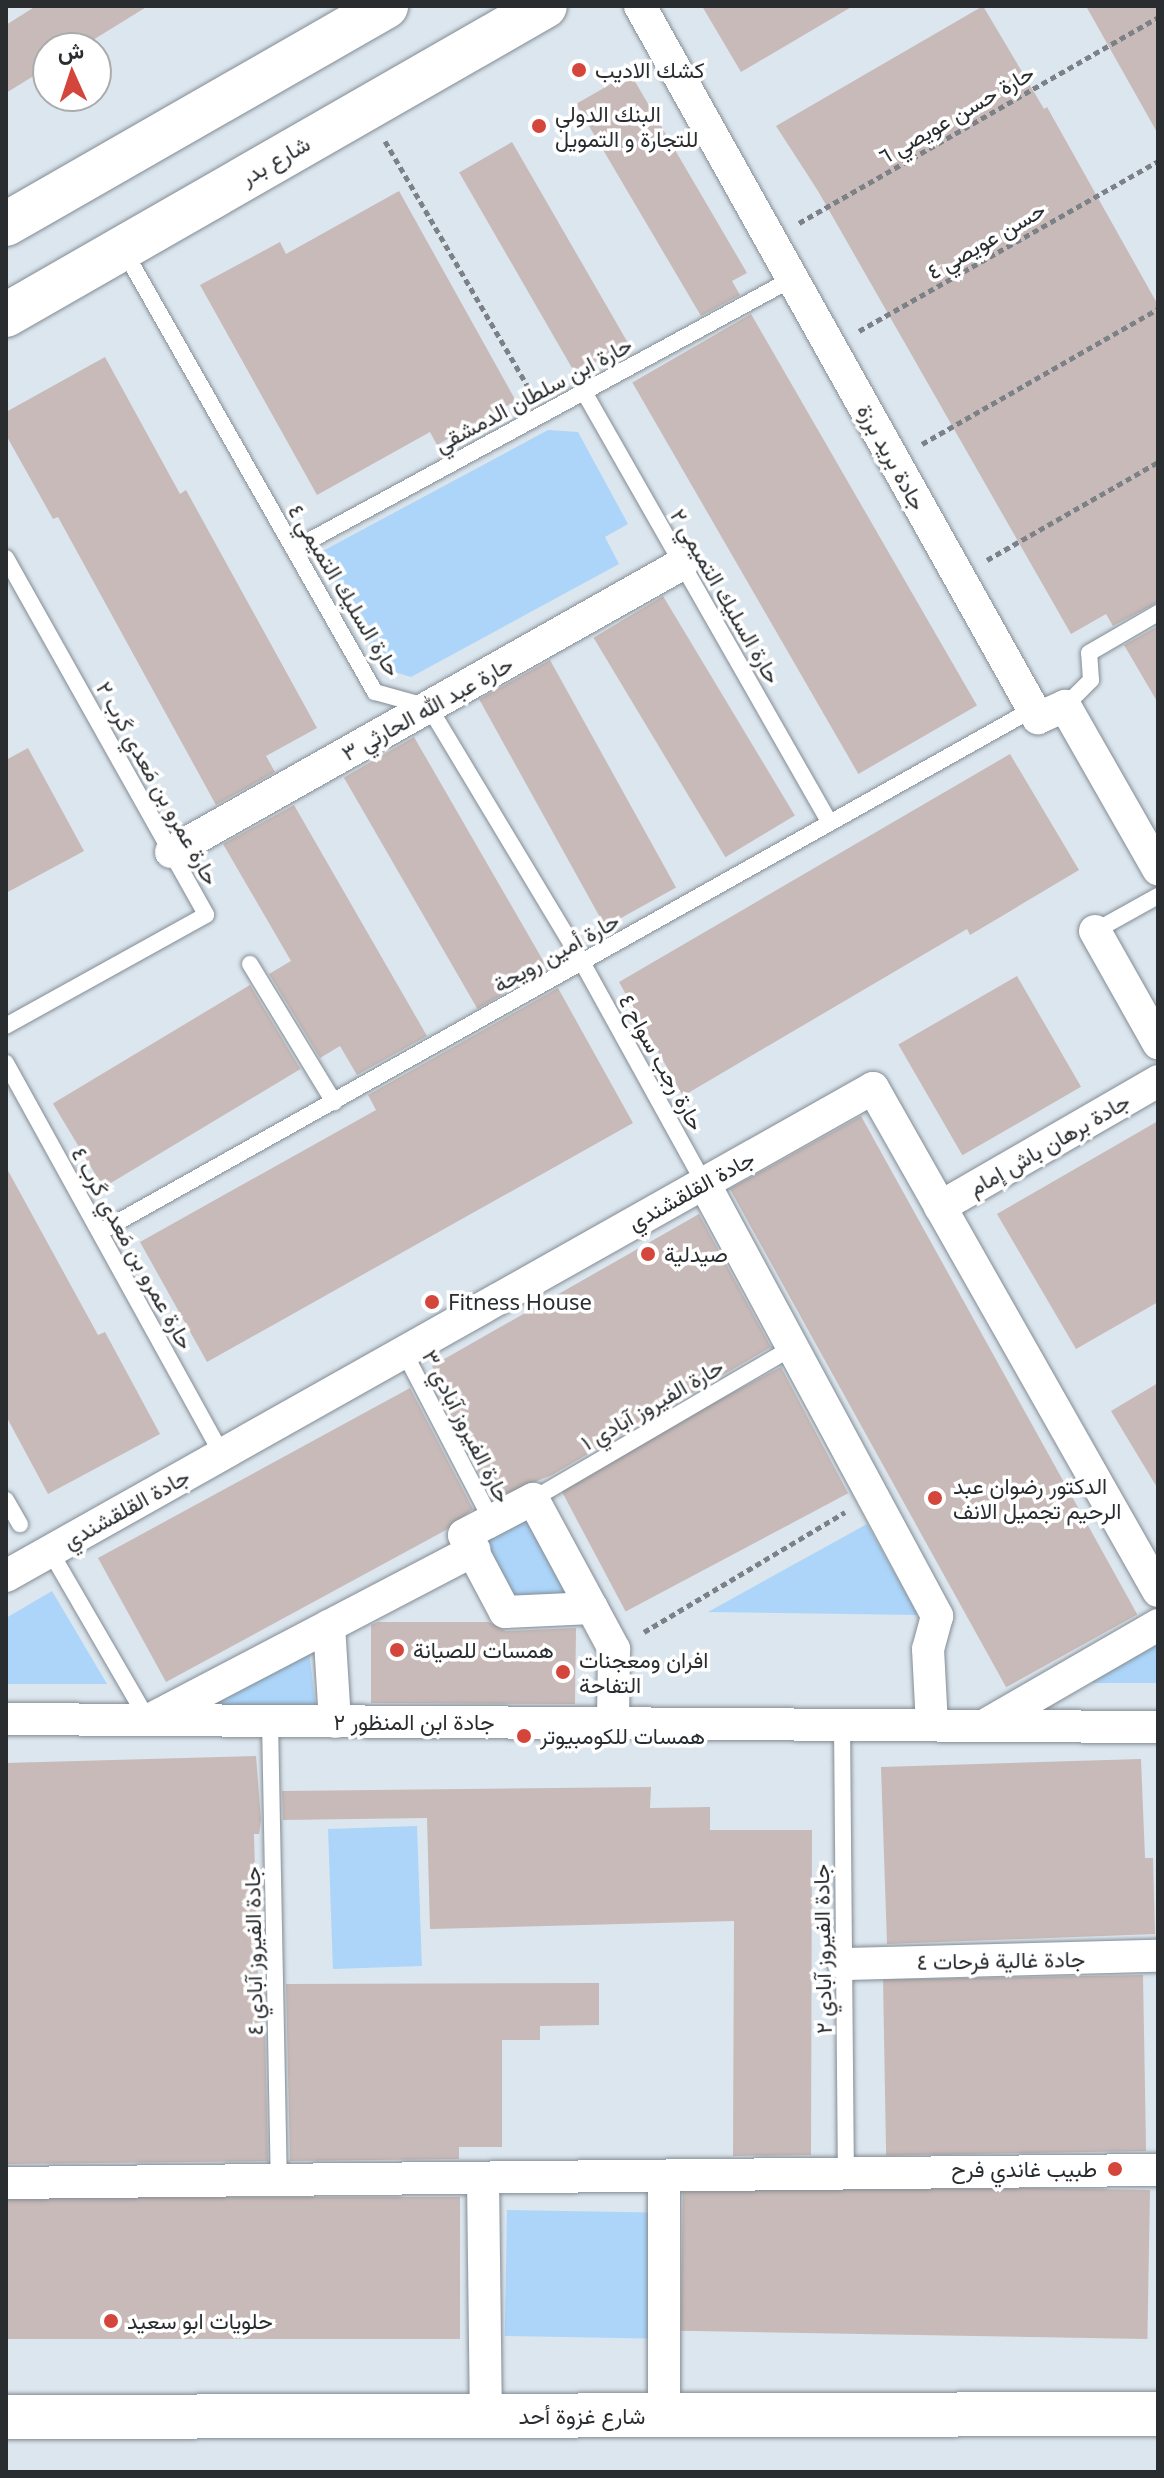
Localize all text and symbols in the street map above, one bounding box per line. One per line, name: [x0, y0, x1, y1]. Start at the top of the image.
north arrow: [32, 32, 112, 112]
text: ش: [57, 34, 85, 66]
place label: كشك الاديب: [595, 57, 705, 83]
street label: حارة حسن عويصي ٦: [874, 59, 1038, 169]
marker: كشك الاديب: [570, 61, 588, 79]
place label: البنك الدولي للتجارة و التمويل: [555, 100, 698, 152]
marker: البنك الدولي للتجارة و التمويل: [530, 117, 548, 135]
street label: شارع بدر: [236, 130, 314, 190]
street label: حسن عويصي ٤: [922, 196, 1050, 284]
street label: حارة ابن سلطان الدمشقي: [430, 331, 636, 457]
street label: جادة بريد برزة: [852, 399, 932, 515]
street label: حارة السليك التميمي ٤: [283, 499, 407, 681]
street label: حارة السليك التميمي ٢: [665, 504, 787, 688]
street label: حارة عبد الله الحارثي ٣: [337, 650, 517, 766]
street label: حارة عمرو بن مَعدي كَرب ٢: [91, 677, 225, 889]
street label: حارة أمين رويحة: [489, 907, 623, 997]
street label: حارة رجب سواح ٤: [614, 989, 710, 1135]
street label: جادة برهان باش إمام: [964, 1087, 1134, 1201]
street label: حارة عمرو بن مَعدي كَرب ٤: [66, 1142, 200, 1354]
street label: جادة القلقشندي: [623, 1144, 759, 1236]
place label: صيدلية: [664, 1241, 728, 1267]
marker: صيدلية: [639, 1245, 657, 1263]
place label: Fitness House: [448, 1289, 592, 1315]
marker: Fitness House: [423, 1293, 441, 1311]
street label: حارة الفيروز آبادي ٣: [417, 1345, 517, 1507]
street label: حارة الفيروز آبادي ١: [576, 1353, 728, 1455]
street label: جادة القلقشندي: [58, 1462, 194, 1554]
place label: الدكتور رضوان عبد الرحيم تجميل الانف: [953, 1472, 1121, 1524]
marker: الدكتور رضوان عبد الرحيم تجميل الانف: [924, 1487, 946, 1509]
place label: همسات للصيانة: [413, 1637, 554, 1663]
marker: همسات للصيانة: [388, 1641, 406, 1659]
place label: افران ومعجنات التفاحة: [579, 1646, 708, 1698]
marker: افران ومعجنات التفاحة: [554, 1663, 572, 1681]
street label: جادة ابن المنظور ٢: [333, 1709, 495, 1735]
place label: همسات للكومبيوتر: [540, 1723, 705, 1749]
marker: همسات للكومبيوتر: [515, 1727, 533, 1745]
street label: جادة الفيروز آبادي ٢: [807, 1864, 837, 2034]
street label: جادة الفيروز آبادي ٤: [238, 1866, 268, 2036]
street label: جادة غالية فرحات ٤: [917, 1945, 1085, 1975]
place label: طبيب غاندي فرح: [951, 2156, 1097, 2182]
marker: طبيب غاندي فرح: [1104, 2158, 1126, 2180]
place label: حلويات ابو سعيد: [127, 2308, 273, 2334]
marker: حلويات ابو سعيد: [102, 2312, 120, 2330]
street label: شارع غزوة أحد: [519, 2403, 645, 2429]

